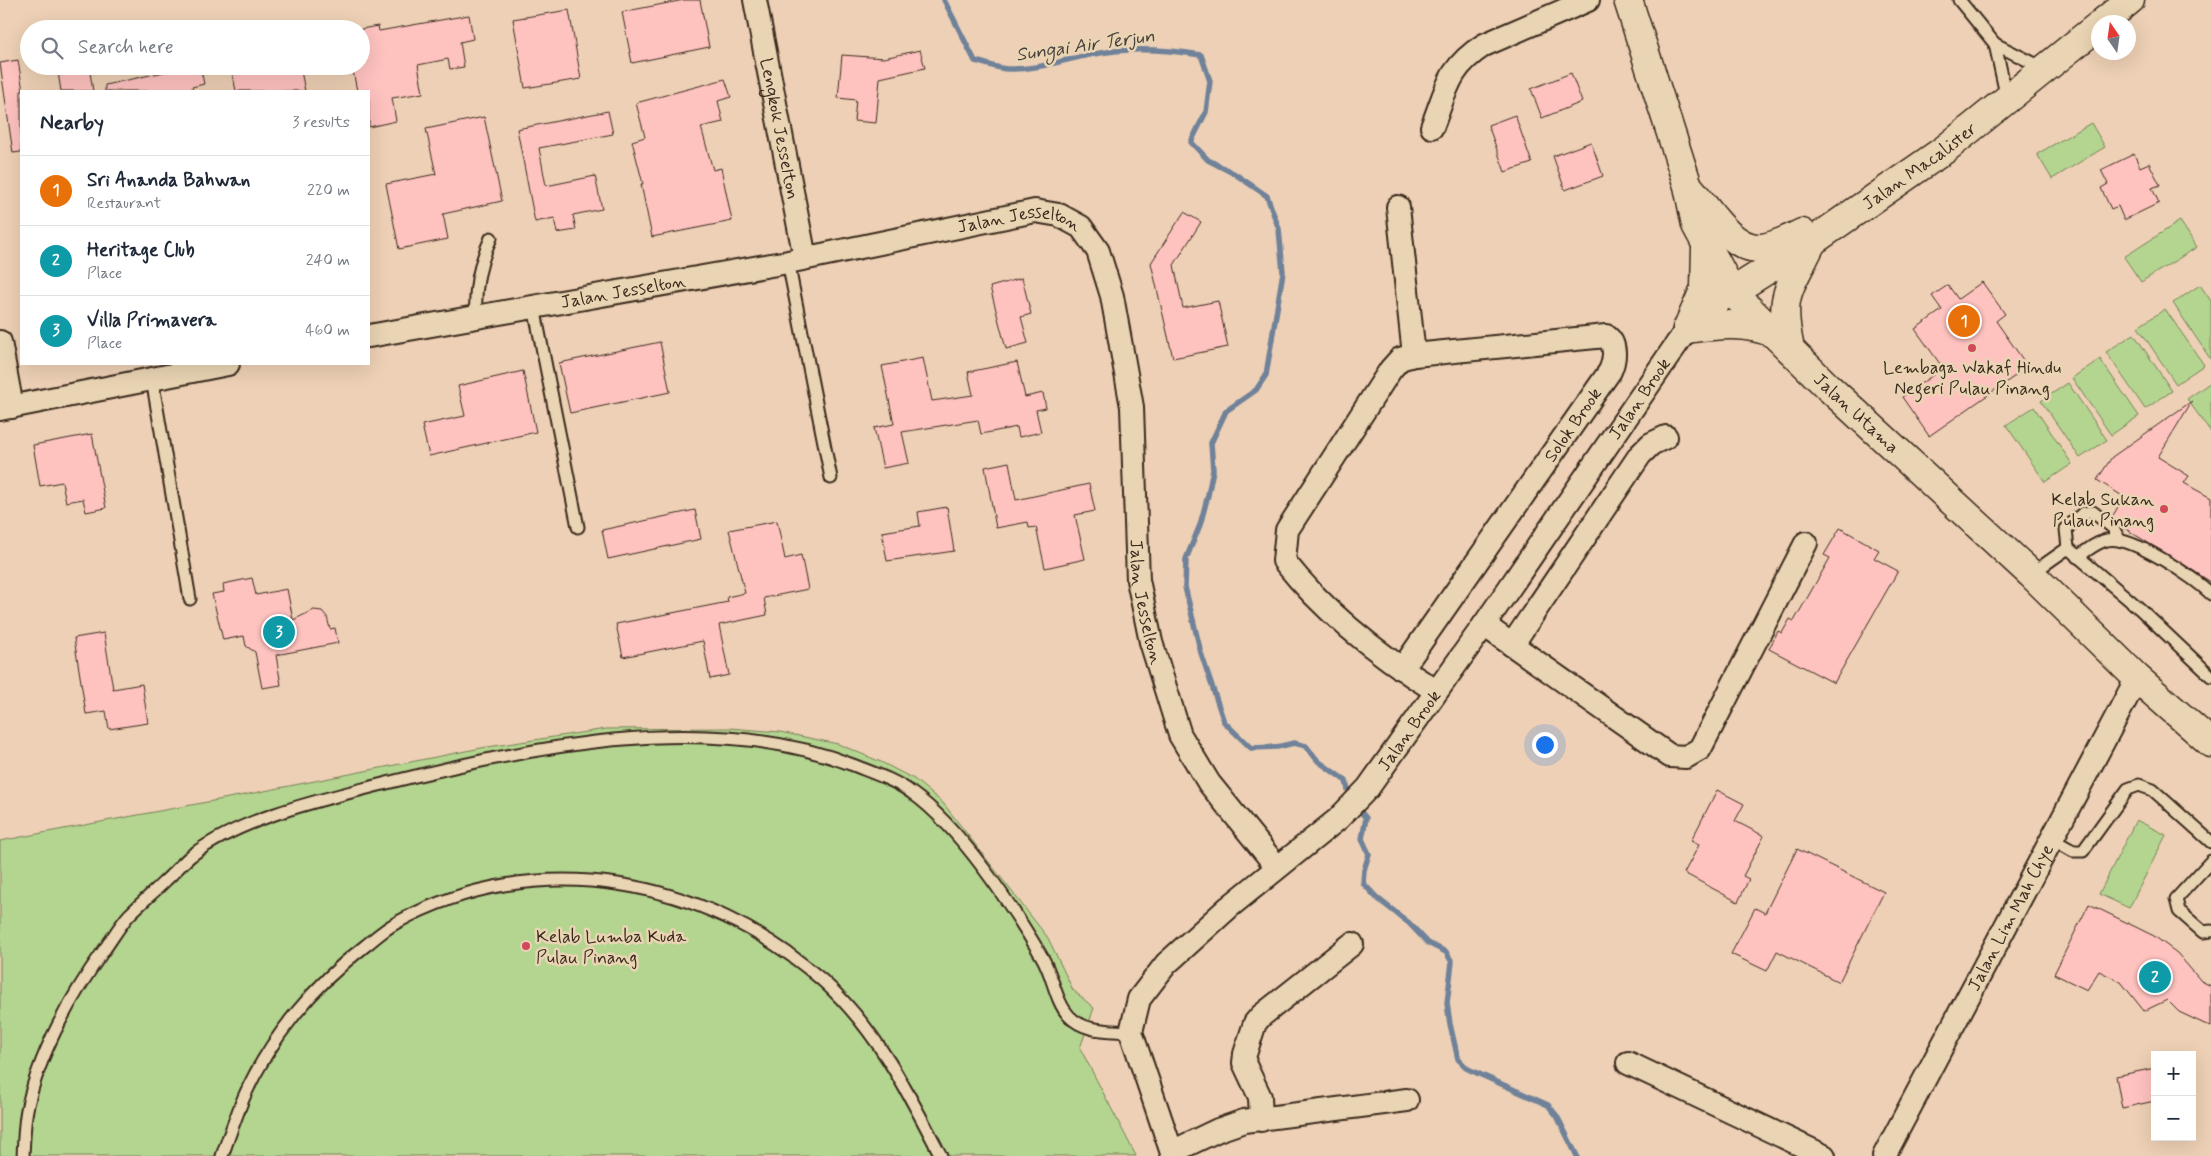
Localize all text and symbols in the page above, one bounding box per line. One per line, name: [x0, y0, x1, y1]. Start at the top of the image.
north arrow: [2091, 15, 2136, 60]
search box: [20, 20, 370, 75]
water label: Sungai Air Terjun: [1014, 23, 1157, 70]
icon: search: [38, 34, 66, 62]
text: Search here: [78, 35, 174, 60]
street label: Lengkok Jesselton: [753, 56, 804, 202]
text: Nearby: [40, 109, 104, 137]
text: 3 results: [292, 112, 350, 133]
street label: Jalan Macalister: [1858, 117, 1982, 216]
text: Sri Ananda Bahwan: [87, 168, 250, 193]
text: 1: [52, 180, 60, 201]
text: 220 m: [307, 180, 350, 201]
text: Restaurant: [87, 193, 161, 214]
street label: Jalan Jesselton: [955, 200, 1085, 240]
text: Heritage Club: [87, 238, 195, 263]
text: 2: [52, 250, 60, 271]
text: 240 m: [306, 250, 350, 271]
text: Place: [87, 263, 122, 284]
street label: Jalan Jesselton: [559, 269, 688, 315]
pin: 1: [1948, 302, 1980, 340]
text: Villa Primavera: [87, 308, 217, 333]
text: 3: [52, 320, 60, 341]
text: 460 m: [305, 320, 350, 341]
text: Place: [87, 333, 122, 354]
marker: Lembaga Wakaf Hindu Negeri Pulau Pinang: [1966, 342, 1978, 354]
street label: Jalan Brook: [1604, 353, 1677, 445]
place label: Lembaga Wakaf Hindu Negeri Pulau Pinang: [1883, 356, 2061, 403]
street label: Jalan Utama: [1808, 368, 1904, 459]
street label: Solok Brook: [1539, 383, 1608, 467]
place label: Kelab Sukan Pulau Pinang: [2051, 488, 2154, 533]
marker: Kelab Sukan Pulau Pinang: [2158, 503, 2170, 515]
street label: Jalan Jesselton: [1124, 539, 1168, 667]
pin: 3: [263, 613, 295, 651]
street label: Jalan Brook: [1373, 686, 1447, 776]
your location: [1532, 732, 1558, 758]
street label: Jalan Lim Mah Chye: [1962, 840, 2060, 995]
place label: Kelab Lumba Kuda Pulau Pinang: [536, 925, 686, 970]
marker: Kelab Lumba Kuda Pulau Pinang: [520, 940, 532, 952]
pin: 2: [2139, 958, 2171, 996]
map controls: [2151, 1051, 2196, 1141]
button: +: [2151, 1051, 2196, 1096]
button: −: [2151, 1096, 2196, 1141]

